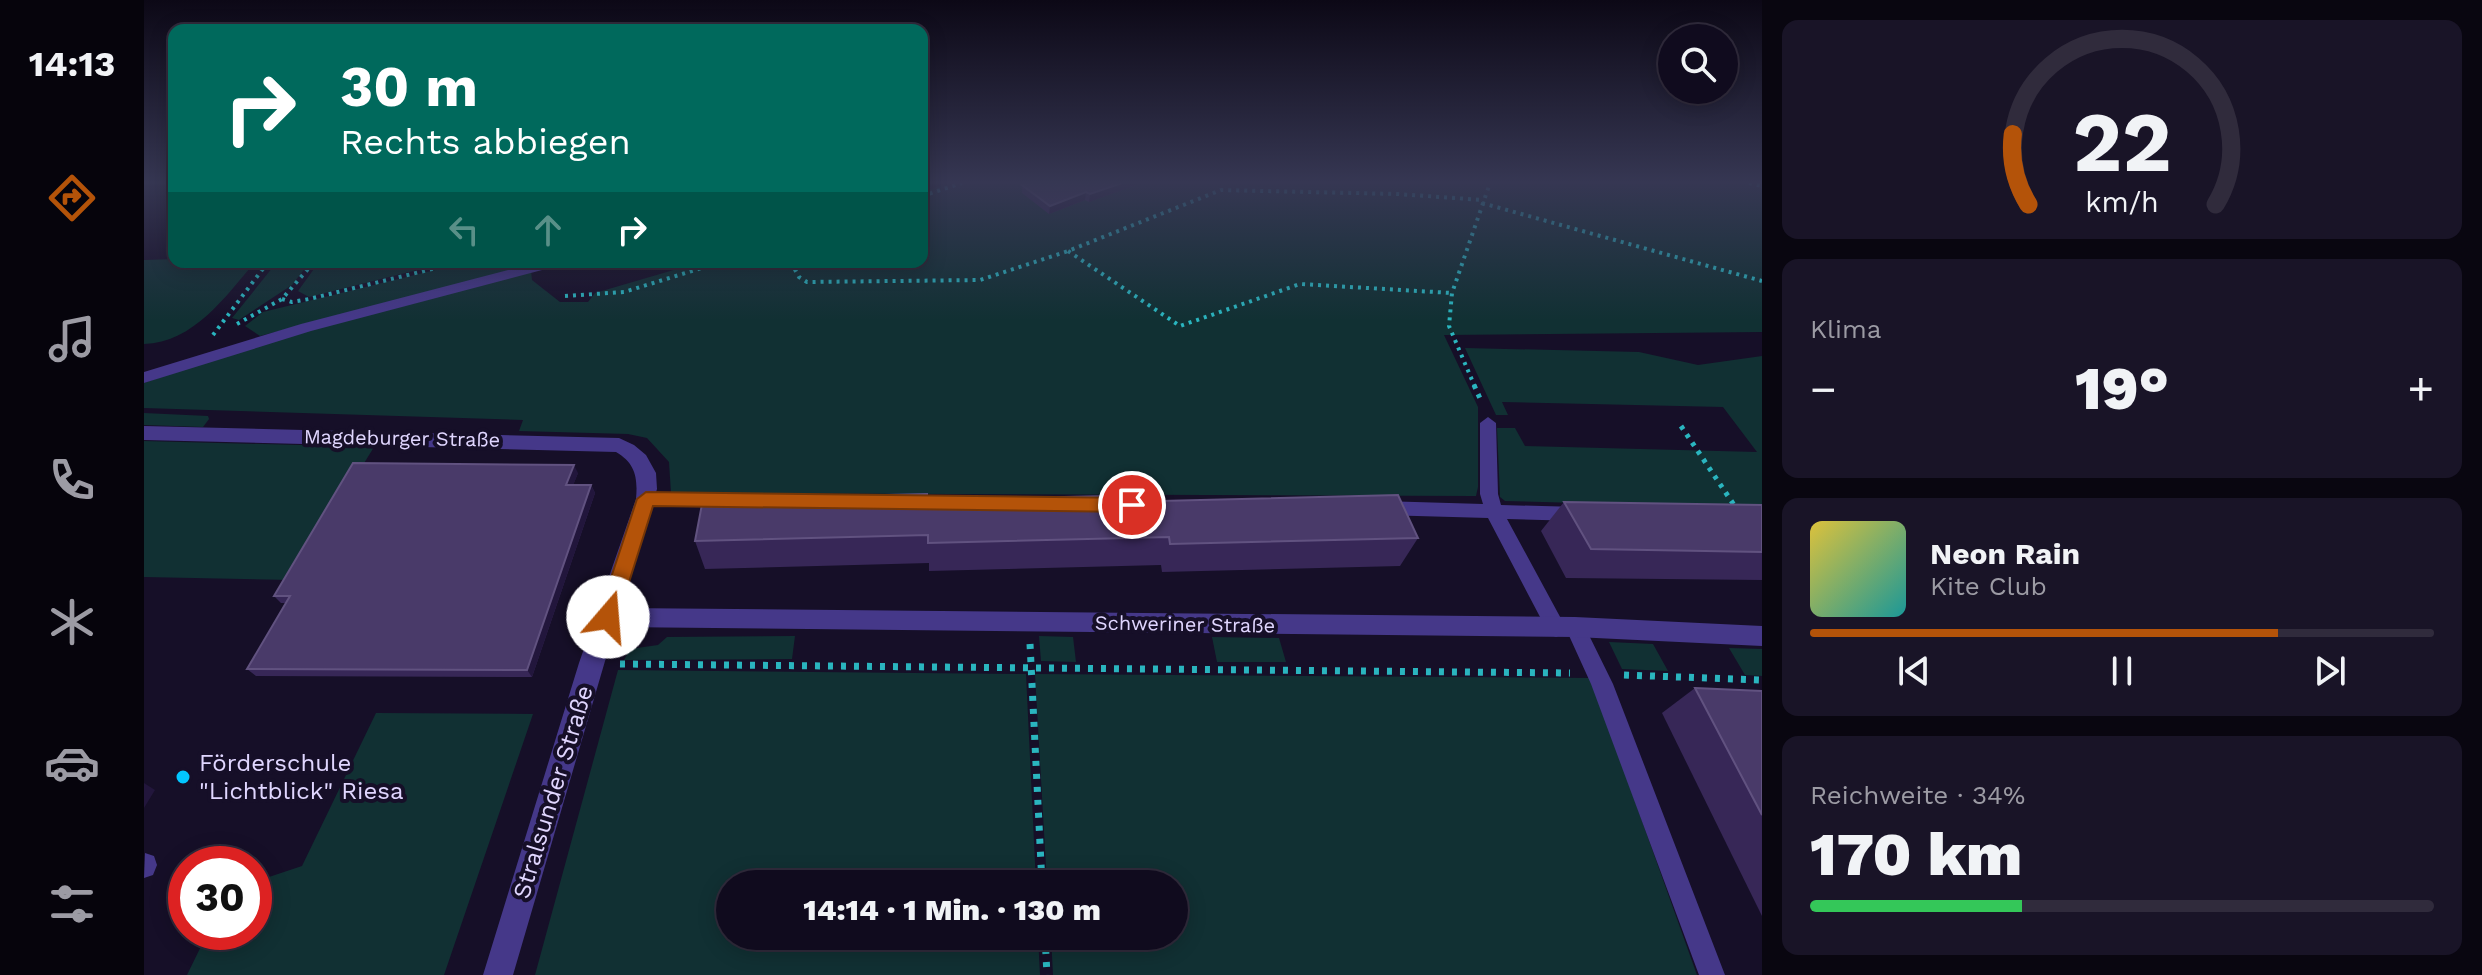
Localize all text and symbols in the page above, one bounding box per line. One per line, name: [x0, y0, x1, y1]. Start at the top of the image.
map controls: [1658, 24, 1738, 104]
button: search: [1658, 24, 1738, 104]
text: 14:13: [29, 43, 115, 85]
text: 30 m: [340, 54, 478, 120]
icon: right: [208, 56, 312, 160]
text: 22: [2072, 94, 2172, 191]
text: Rechts abbiegen: [340, 121, 631, 163]
icon: directions: [44, 170, 100, 226]
text: km/h: [2085, 186, 2159, 220]
icon: left: [442, 208, 486, 252]
icon: ahead: [526, 208, 570, 252]
icon: right: [610, 208, 654, 252]
icon: music: [44, 311, 100, 367]
text: Klima: [1810, 314, 1881, 344]
text: 19°: [2075, 353, 2169, 424]
text: −: [1810, 363, 1837, 415]
text: +: [2407, 363, 2434, 415]
street label: Magdeburger Straße: [304, 424, 500, 452]
icon: phone: [44, 452, 100, 508]
pin: [1098, 471, 1166, 539]
icon: arrive: [1110, 483, 1154, 527]
text: Neon Rain: [1930, 536, 2080, 571]
text: Kite Club: [1930, 571, 2047, 601]
position arrow: [566, 575, 650, 659]
icon: climate: [44, 594, 100, 650]
street label: Schweriner Straße: [1095, 610, 1275, 638]
icon: previous: [1892, 649, 1936, 693]
icon: pause: [2100, 649, 2144, 693]
icon: next: [2308, 649, 2352, 693]
street label: Stralsunder Straße: [507, 682, 599, 902]
icon: car: [44, 735, 100, 791]
place label: Förderschule "Lichtblick" Riesa: [199, 749, 404, 805]
marker: Förderschule "Lichtblick" Riesa: [174, 768, 192, 786]
text: Reichweite · 34%: [1810, 780, 2025, 810]
text: 170 km: [1810, 819, 2022, 890]
speed limit sign: 30: [168, 846, 272, 950]
icon: filters: [44, 876, 100, 932]
text: 14:14 · 1 Min. · 130 m: [803, 892, 1101, 927]

